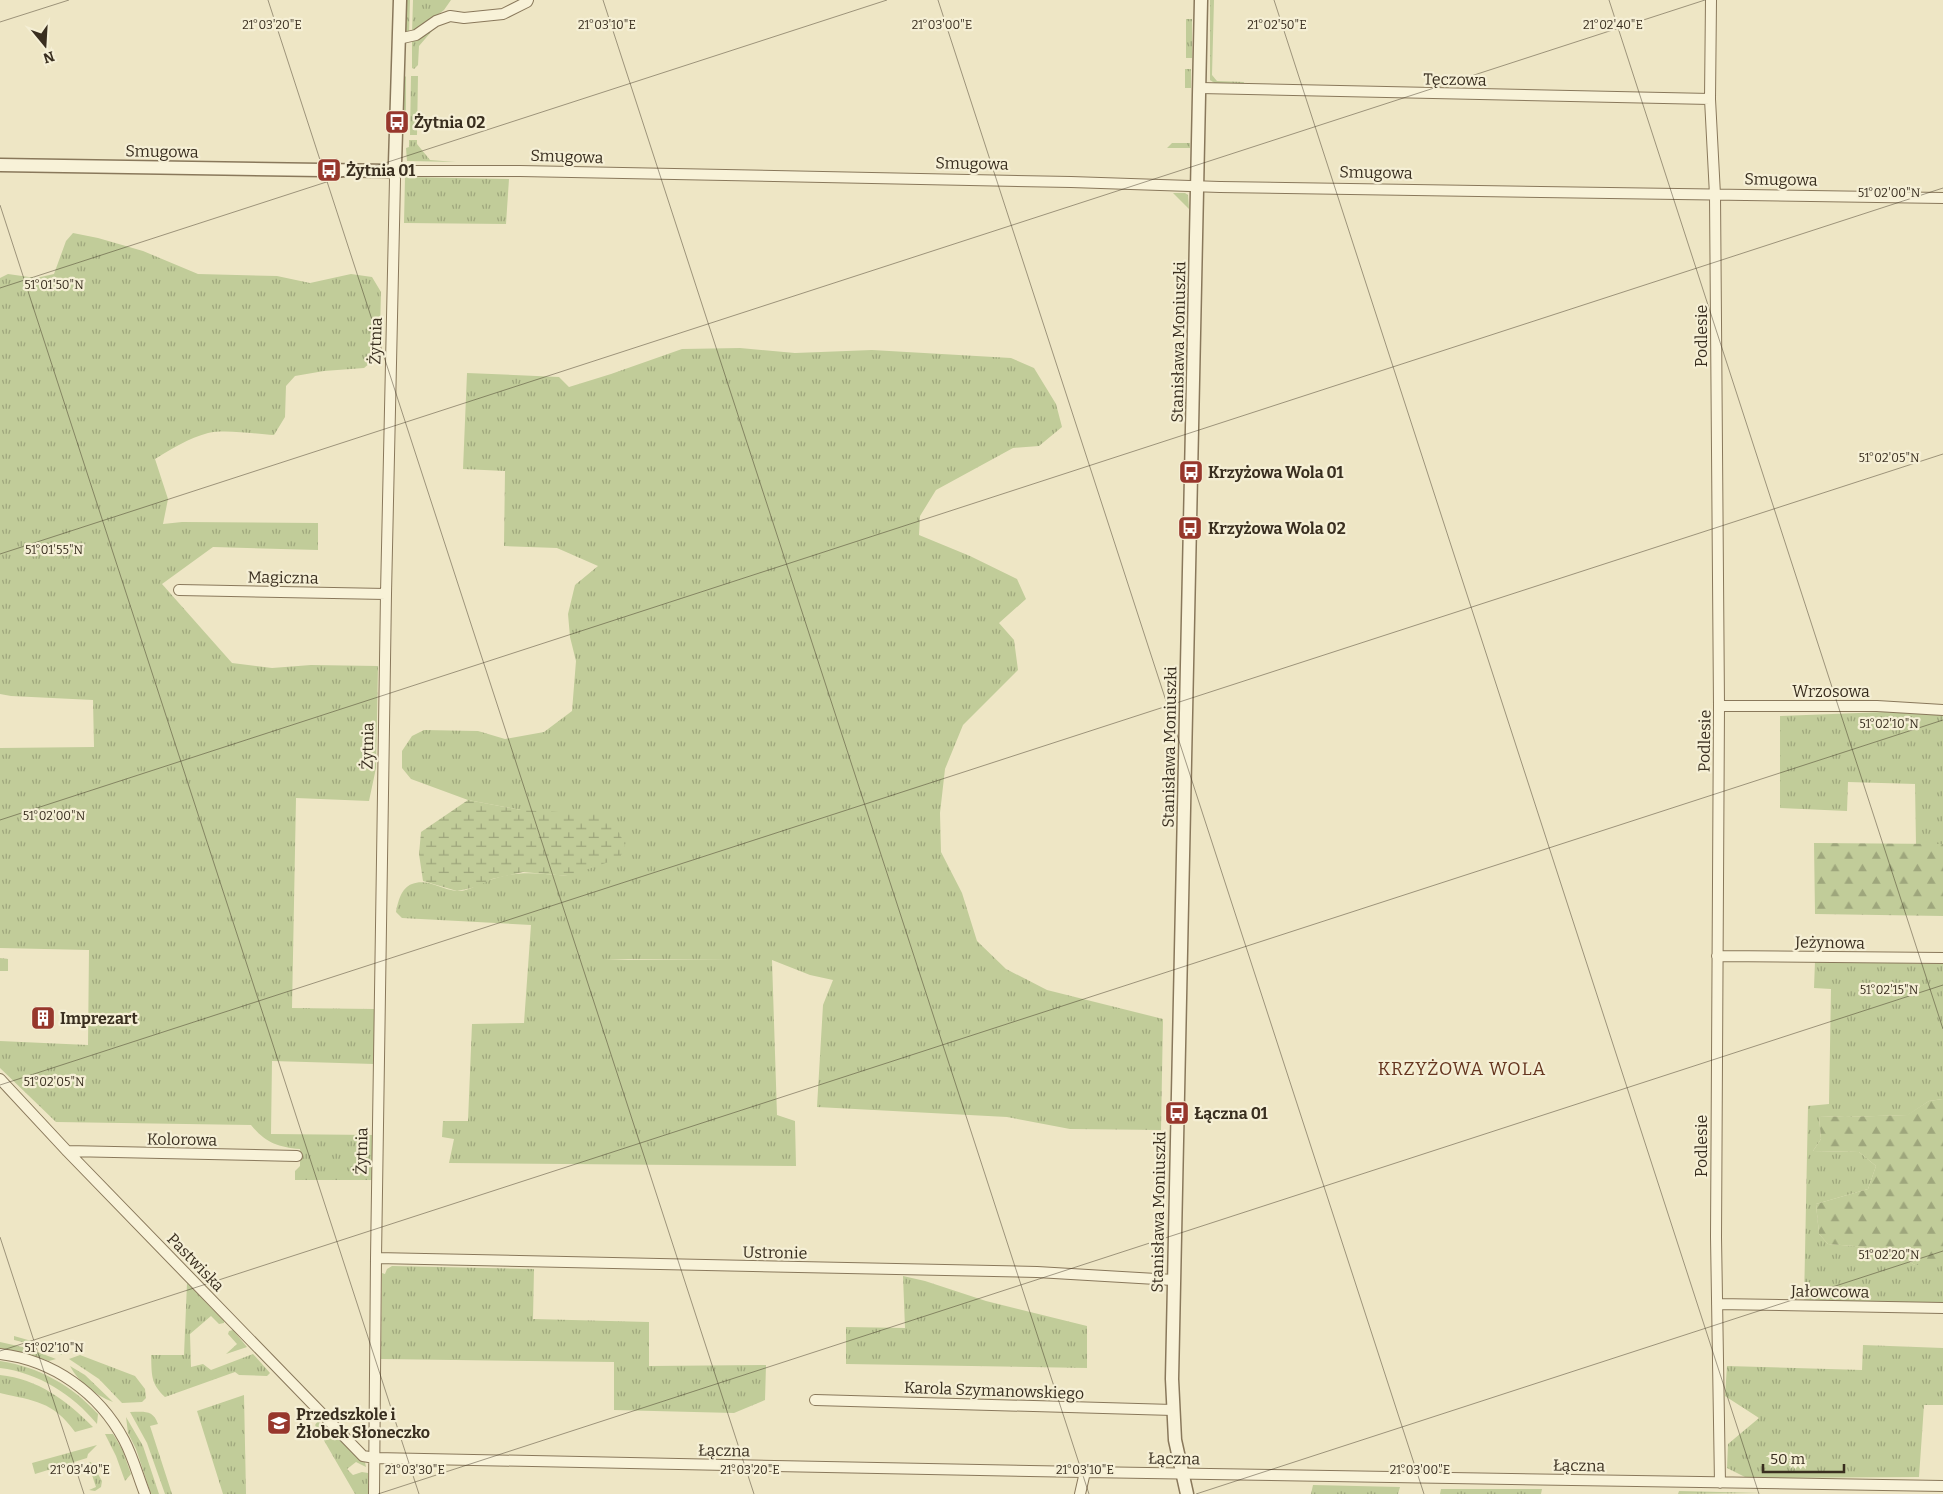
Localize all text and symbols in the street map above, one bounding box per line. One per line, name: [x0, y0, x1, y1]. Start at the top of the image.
text: 21°03'20"E: [242, 18, 302, 32]
text: 21°03'10"E: [578, 18, 636, 32]
text: 21°03'00"E: [912, 18, 972, 32]
text: 21°02'50"E: [1247, 18, 1307, 32]
text: 21°02'40"E: [1583, 18, 1643, 32]
north arrow: [20, 20, 70, 70]
text: N: [41, 47, 57, 67]
street label: Tęczowa: [1423, 69, 1487, 90]
bus stop icon: Żytnia 02: [384, 109, 410, 135]
place label: Żytnia 02: [414, 113, 485, 132]
street label: Smugowa: [125, 141, 199, 162]
street label: Smugowa: [530, 146, 604, 167]
street label: Smugowa: [935, 153, 1009, 174]
bus stop icon: Żytnia 01: [316, 157, 342, 183]
place label: Żytnia 01: [346, 161, 415, 180]
street label: Smugowa: [1339, 162, 1413, 183]
street label: Smugowa: [1744, 169, 1818, 190]
text: 51°02'00"N: [1858, 186, 1921, 200]
street label: Stanisława Moniuszki: [1168, 261, 1189, 423]
text: 51°01'50"N: [24, 278, 84, 292]
street label: Podlesie: [1692, 305, 1711, 367]
street label: Żytnia: [365, 317, 386, 365]
text: 51°02'05"N: [1858, 451, 1920, 465]
bus stop icon: Krzyżowa Wola 01: [1178, 459, 1204, 485]
place label: Krzyżowa Wola 01: [1208, 463, 1344, 482]
bus stop icon: Krzyżowa Wola 02: [1177, 515, 1203, 541]
place label: Krzyżowa Wola 02: [1208, 519, 1346, 538]
text: 51°01'55"N: [25, 543, 84, 557]
street label: Magiczna: [247, 567, 319, 588]
street label: Stanisława Moniuszki: [1159, 666, 1180, 828]
street label: Wrzosowa: [1792, 682, 1870, 701]
street label: Podlesie: [1694, 710, 1715, 772]
text: 51°02'10"N: [1859, 717, 1919, 731]
street label: Żytnia: [358, 722, 377, 770]
text: 51°02'00"N: [23, 809, 86, 823]
street label: Jeżynowa: [1794, 932, 1865, 953]
text: 51°02'15"N: [1860, 983, 1919, 997]
building icon: Imprezart: [30, 1005, 56, 1031]
place label: Imprezart: [60, 1009, 138, 1028]
district label: KRZYŻOWA WOLA: [1378, 1058, 1546, 1080]
text: 51°02'05"N: [23, 1075, 85, 1089]
bus stop icon: Łączna 01: [1164, 1100, 1190, 1126]
place label: Łączna 01: [1194, 1104, 1268, 1123]
street label: Podlesie: [1692, 1115, 1711, 1177]
street label: Żytnia: [352, 1127, 371, 1175]
street label: Kolorowa: [147, 1129, 218, 1150]
street label: Stanisława Moniuszki: [1148, 1131, 1169, 1293]
street label: Pastwiska: [163, 1229, 228, 1296]
street label: Ustronie: [743, 1242, 807, 1263]
text: 51°02'20"N: [1858, 1248, 1920, 1262]
street label: Jałowcowa: [1790, 1281, 1870, 1302]
text: 51°02'10"N: [24, 1341, 84, 1355]
street label: Karola Szymanowskiego: [903, 1378, 1084, 1403]
place label: Przedszkole i Żłobek Słoneczko: [296, 1405, 430, 1442]
school or university icon: Przedszkole i Żłobek Słoneczko: [266, 1410, 292, 1436]
street label: Łączna: [698, 1441, 751, 1460]
scale bar: [1763, 1442, 1844, 1474]
street label: Łączna: [1148, 1449, 1201, 1468]
text: 50 m: [1770, 1450, 1806, 1468]
street label: Łączna: [1553, 1456, 1606, 1475]
text: 21°03'40"E: [50, 1463, 110, 1477]
text: 21°03'30"E: [385, 1463, 445, 1477]
text: 21°03'20"E: [720, 1463, 780, 1477]
text: 21°03'10"E: [1056, 1463, 1114, 1477]
text: 21°03'00"E: [1390, 1463, 1450, 1477]

